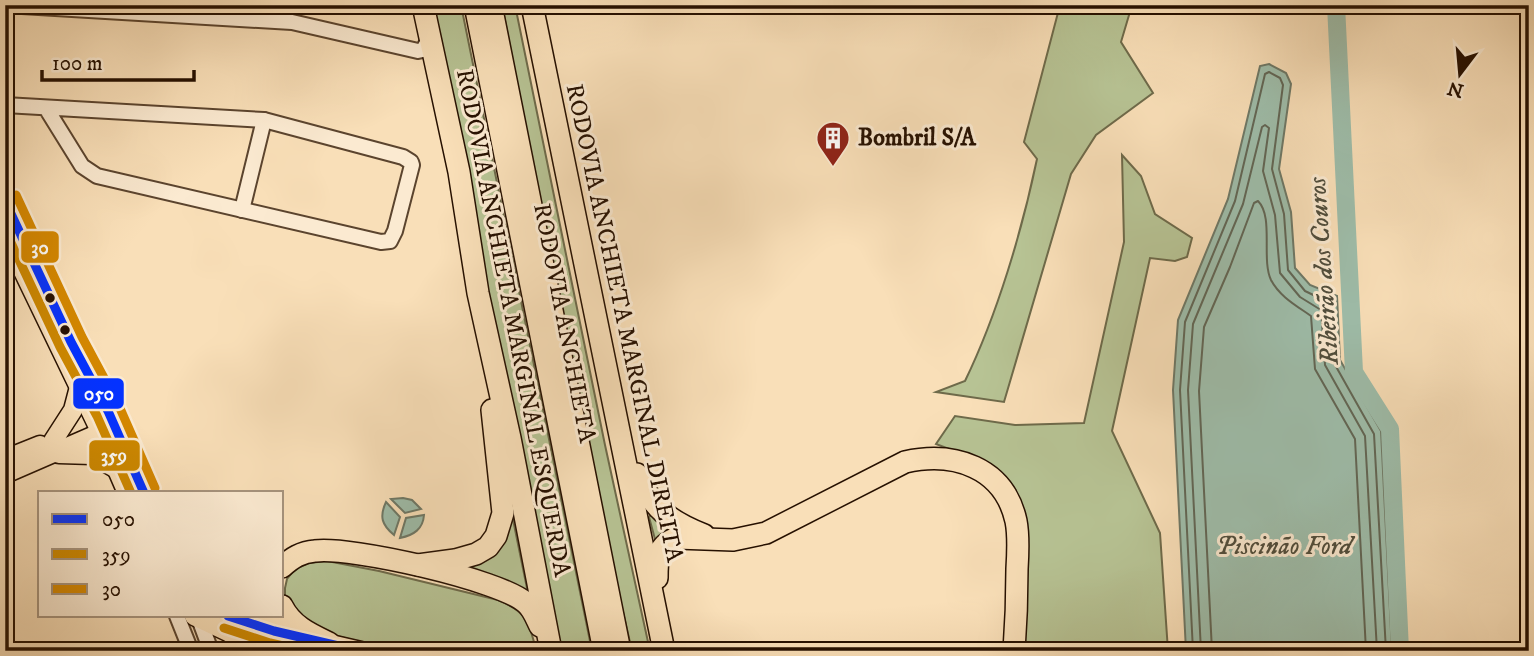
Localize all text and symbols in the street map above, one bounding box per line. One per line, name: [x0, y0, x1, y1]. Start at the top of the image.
scale bar: [42, 38, 194, 82]
north arrow: [1426, 38, 1496, 108]
text: 100 m: [52, 51, 103, 77]
street label: RODOVIA ANCHIETA MARGINAL ESQUERDA: [450, 67, 576, 579]
text: N: [1445, 76, 1466, 102]
street label: RODOVIA ANCHIETA MARGINAL DIREITA: [559, 81, 690, 566]
building icon: Bombril S/A: [814, 119, 852, 168]
place label: Bombril S/A: [858, 123, 977, 153]
water label: Ribeirão dos Couros: [1301, 175, 1347, 367]
street label: RODOVIA ANCHIETA: [527, 201, 601, 445]
line badge: 30: [20, 230, 60, 264]
text: 30: [31, 237, 49, 260]
unlabelled marker: [43, 291, 57, 305]
unlabelled marker: [58, 323, 72, 337]
line badge: 050: [72, 377, 125, 410]
text: 050: [84, 383, 114, 406]
line badge: 359: [88, 439, 141, 472]
text: 359: [101, 445, 127, 468]
legend: [38, 491, 284, 618]
text: 050: [102, 507, 135, 533]
water label: Piscinão Ford: [1216, 530, 1355, 563]
text: 359: [102, 543, 131, 569]
text: 30: [102, 577, 121, 603]

